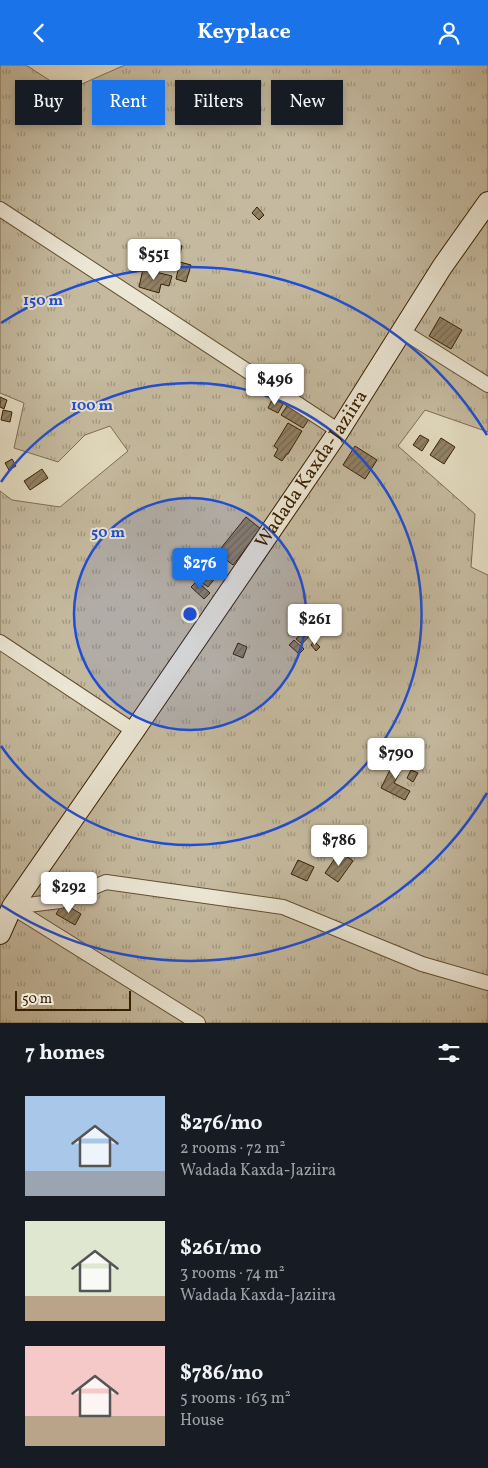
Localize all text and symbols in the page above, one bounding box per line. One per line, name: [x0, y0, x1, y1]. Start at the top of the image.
text: Keyplace: [197, 17, 291, 48]
icon: back: [25, 19, 53, 47]
icon: person: [435, 19, 463, 47]
chip: Buy: [15, 80, 82, 125]
chip: Rent: [92, 80, 165, 125]
chip: Filters: [175, 80, 261, 125]
chip: New: [271, 80, 343, 125]
pin: $551: [124, 239, 184, 281]
text: $551: [139, 244, 169, 266]
text: 150 m: [23, 291, 63, 312]
pin: $496: [245, 363, 305, 406]
text: $496: [257, 369, 293, 391]
street label: Wadada Kaxda-Jaziira: [249, 385, 374, 554]
text: 100 m: [71, 396, 114, 417]
text: 50 m: [91, 523, 125, 544]
pin: $276: [170, 547, 230, 590]
text: $276: [183, 553, 217, 575]
pin: $261: [285, 603, 345, 646]
centre of rings: [181, 605, 199, 623]
text: $261: [299, 609, 331, 631]
pin: $790: [366, 737, 426, 780]
text: $790: [378, 743, 414, 765]
pin: $786: [309, 825, 369, 867]
text: $786: [322, 830, 356, 852]
pin: $292: [39, 871, 99, 914]
text: $292: [52, 877, 86, 899]
scale bar: [15, 988, 131, 1011]
text: 50 m: [22, 990, 52, 1009]
text: 7 homes: [25, 1039, 105, 1068]
icon: filters: [435, 1039, 463, 1067]
text: $276/mo: [180, 1109, 263, 1138]
icon: home: [65, 1116, 125, 1176]
text: 2 rooms · 72 m²: [180, 1138, 285, 1160]
text: Wadada Kaxda-Jaziira: [180, 1160, 336, 1182]
text: $261/mo: [180, 1234, 261, 1263]
icon: home: [65, 1241, 125, 1301]
text: 3 rooms · 74 m²: [180, 1263, 285, 1285]
text: Wadada Kaxda-Jaziira: [180, 1285, 336, 1307]
text: $786/mo: [180, 1359, 263, 1388]
icon: home: [65, 1366, 125, 1426]
text: 5 rooms · 163 m²: [180, 1388, 291, 1410]
text: House: [180, 1410, 224, 1432]

